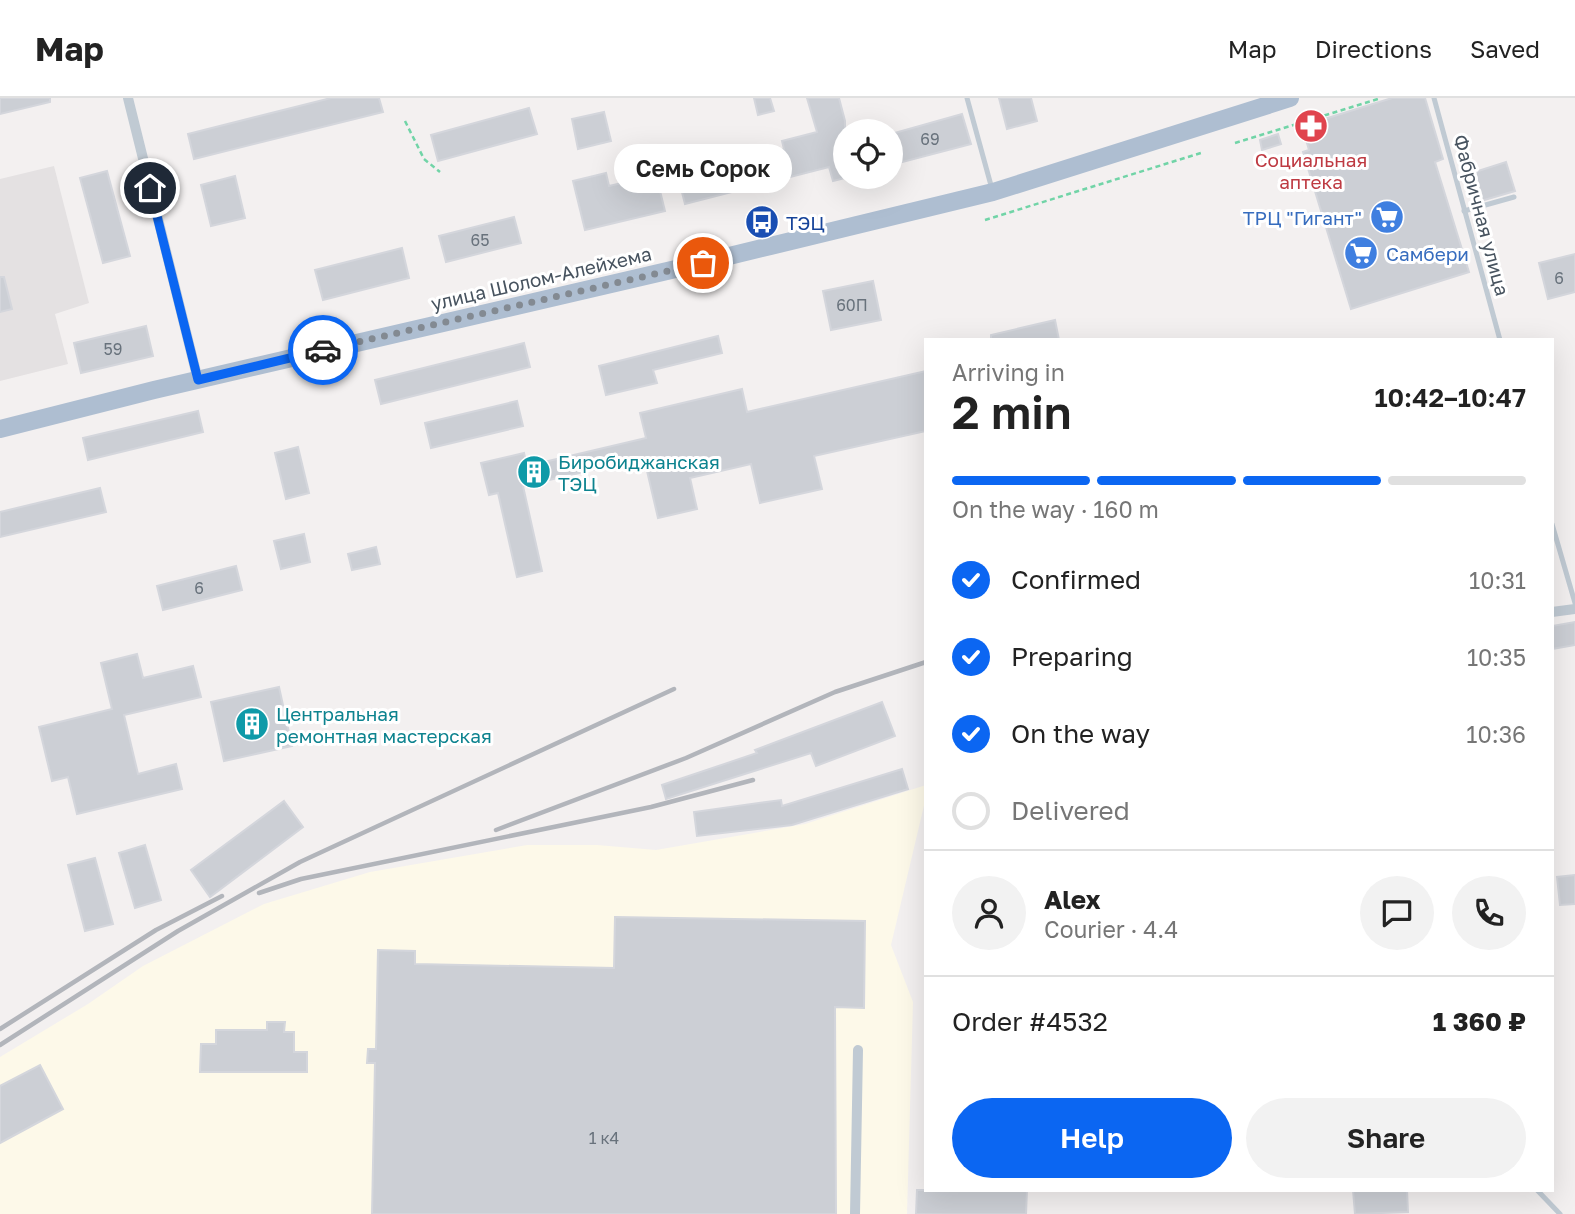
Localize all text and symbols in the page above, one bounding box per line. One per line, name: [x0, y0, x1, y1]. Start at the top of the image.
text: Map: [35, 29, 104, 68]
text: Map: [1228, 34, 1277, 63]
text: Directions: [1315, 34, 1432, 63]
text: Saved: [1470, 34, 1540, 63]
pharmacy icon: Социальная аптека: [1292, 107, 1330, 145]
map controls: [833, 119, 903, 189]
button: locate: [833, 119, 903, 189]
house number: 69: [920, 129, 940, 149]
street label: Фабричная улица: [1449, 132, 1515, 298]
callout: Семь Сорок: [614, 144, 792, 193]
place label: Социальная аптека: [1255, 148, 1367, 193]
text: Семь Сорок: [635, 154, 771, 182]
pin: [120, 158, 180, 218]
icon: home: [131, 169, 169, 207]
supermarket icon: ТРЦ "Гигант": [1368, 198, 1406, 236]
bus stop icon: ТЭЦ: [743, 203, 781, 241]
place label: ТРЦ "Гигант": [1243, 206, 1362, 229]
place label: ТЭЦ: [786, 211, 825, 234]
house number: 65: [471, 230, 489, 250]
pin: [673, 233, 733, 293]
supermarket icon: Самбери: [1342, 234, 1380, 272]
street label: улица Шолом-Алейхема: [428, 241, 654, 315]
place label: Самбери: [1386, 242, 1469, 265]
icon: bag: [684, 244, 722, 282]
house number: 6: [1554, 268, 1564, 288]
house number: 60П: [836, 295, 868, 315]
courier: [288, 315, 358, 385]
icon: car: [304, 331, 342, 369]
house number: 59: [104, 339, 122, 359]
text: Arriving in: [952, 358, 1065, 386]
text: 10:42–10:47: [1374, 382, 1526, 413]
text: 2 min: [952, 384, 1072, 439]
place label: Биробиджанская ТЭЦ: [558, 450, 720, 495]
building icon: Биробиджанская ТЭЦ: [515, 453, 553, 491]
text: On the way · 160 m: [952, 495, 1159, 523]
icon: check: [952, 561, 990, 599]
text: Confirmed: [1011, 564, 1141, 595]
text: 10:31: [1469, 566, 1526, 594]
house number: 6: [194, 578, 204, 598]
icon: check: [952, 638, 990, 676]
text: Preparing: [1011, 641, 1133, 672]
text: 10:35: [1467, 643, 1526, 671]
place label: Центральная ремонтная мастерская: [276, 702, 492, 747]
building icon: Центральная ремонтная мастерская: [233, 705, 271, 743]
icon: check: [952, 715, 990, 753]
text: On the way: [1011, 718, 1150, 749]
text: 10:36: [1466, 720, 1526, 748]
text: Delivered: [1011, 795, 1130, 826]
button: person: [952, 876, 1026, 950]
button: chat: [1360, 876, 1434, 950]
button: phone: [1452, 876, 1526, 950]
text: Alex: [1044, 884, 1101, 915]
text: Courier · 4.4: [1044, 915, 1178, 943]
text: Order #4532: [952, 1006, 1108, 1037]
text: 1 360 ₽: [1433, 1006, 1526, 1037]
button: Help: [952, 1098, 1232, 1178]
button: Share: [1246, 1098, 1526, 1178]
house number: 1 к4: [589, 1128, 619, 1148]

